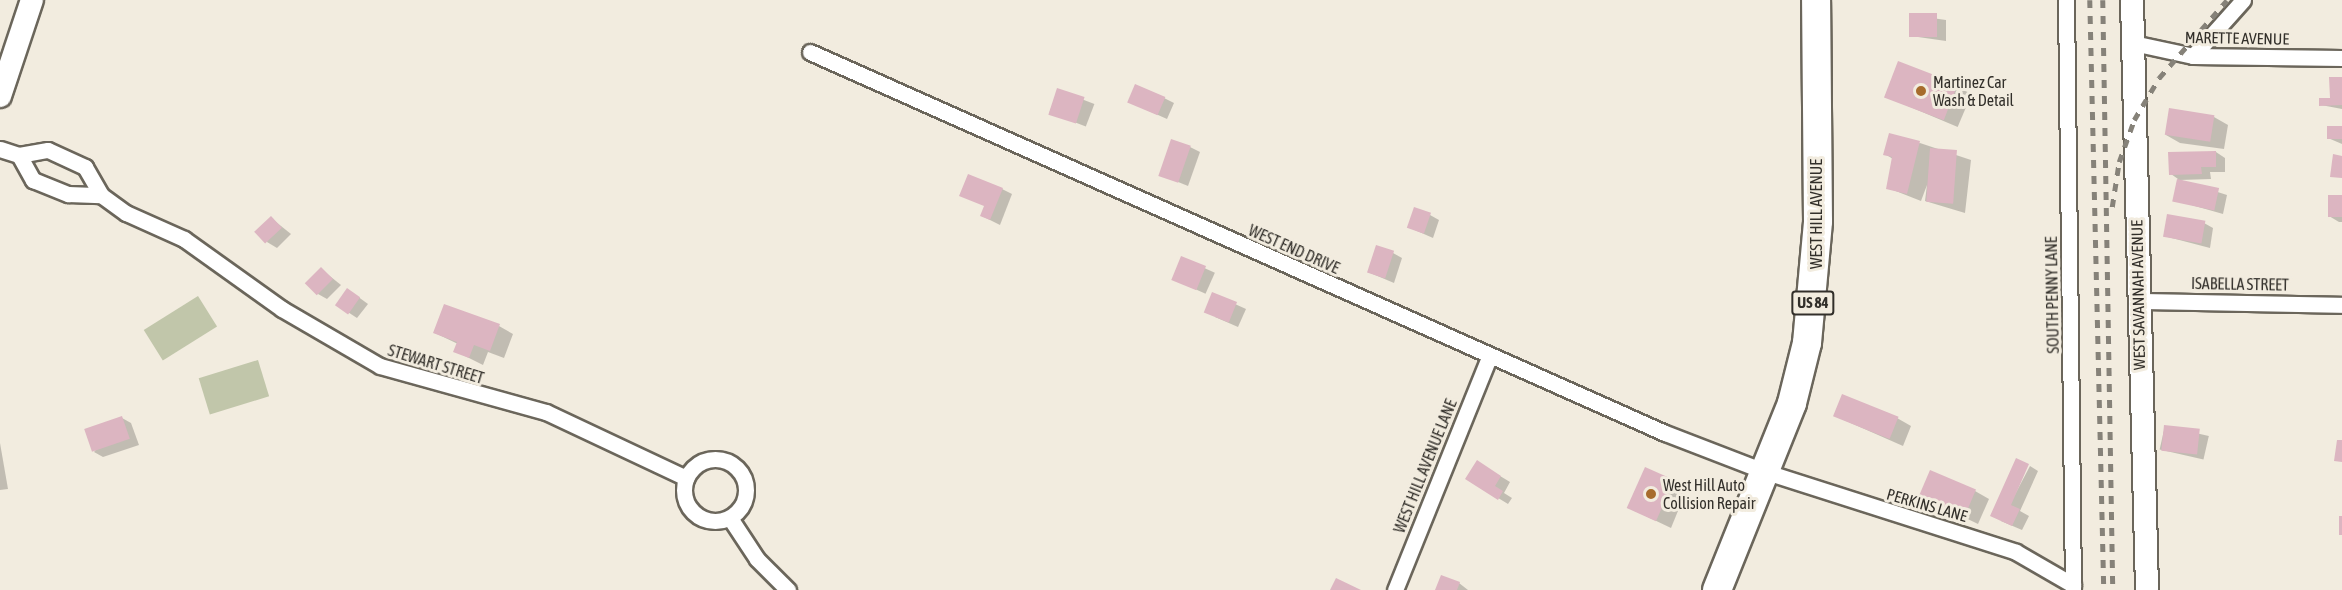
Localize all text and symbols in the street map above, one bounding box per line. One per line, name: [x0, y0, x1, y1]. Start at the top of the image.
street label: MARETTE AVENUE: [2185, 27, 2289, 49]
place label: Martinez Car Wash & Detail: [1933, 72, 2014, 110]
marker: Martinez Car Wash & Detail: [1914, 84, 1928, 98]
street label: WEST HILL AVENUE: [1806, 159, 1826, 269]
street label: WEST END DRIVE: [1246, 220, 1342, 278]
street label: WEST SAVANNAH AVENUE: [2127, 220, 2149, 370]
street label: SOUTH PENNY LANE: [2041, 236, 2063, 354]
street label: ISABELLA STREET: [2191, 274, 2289, 294]
road number: US 84: [1790, 291, 1836, 315]
street label: STEWART STREET: [386, 340, 486, 388]
street label: WEST HILL AVENUE LANE: [1389, 396, 1461, 536]
place label: West Hill Auto Collision Repair: [1663, 475, 1755, 513]
street label: PERKINS LANE: [1884, 484, 1970, 526]
marker: West Hill Auto Collision Repair: [1644, 487, 1658, 501]

